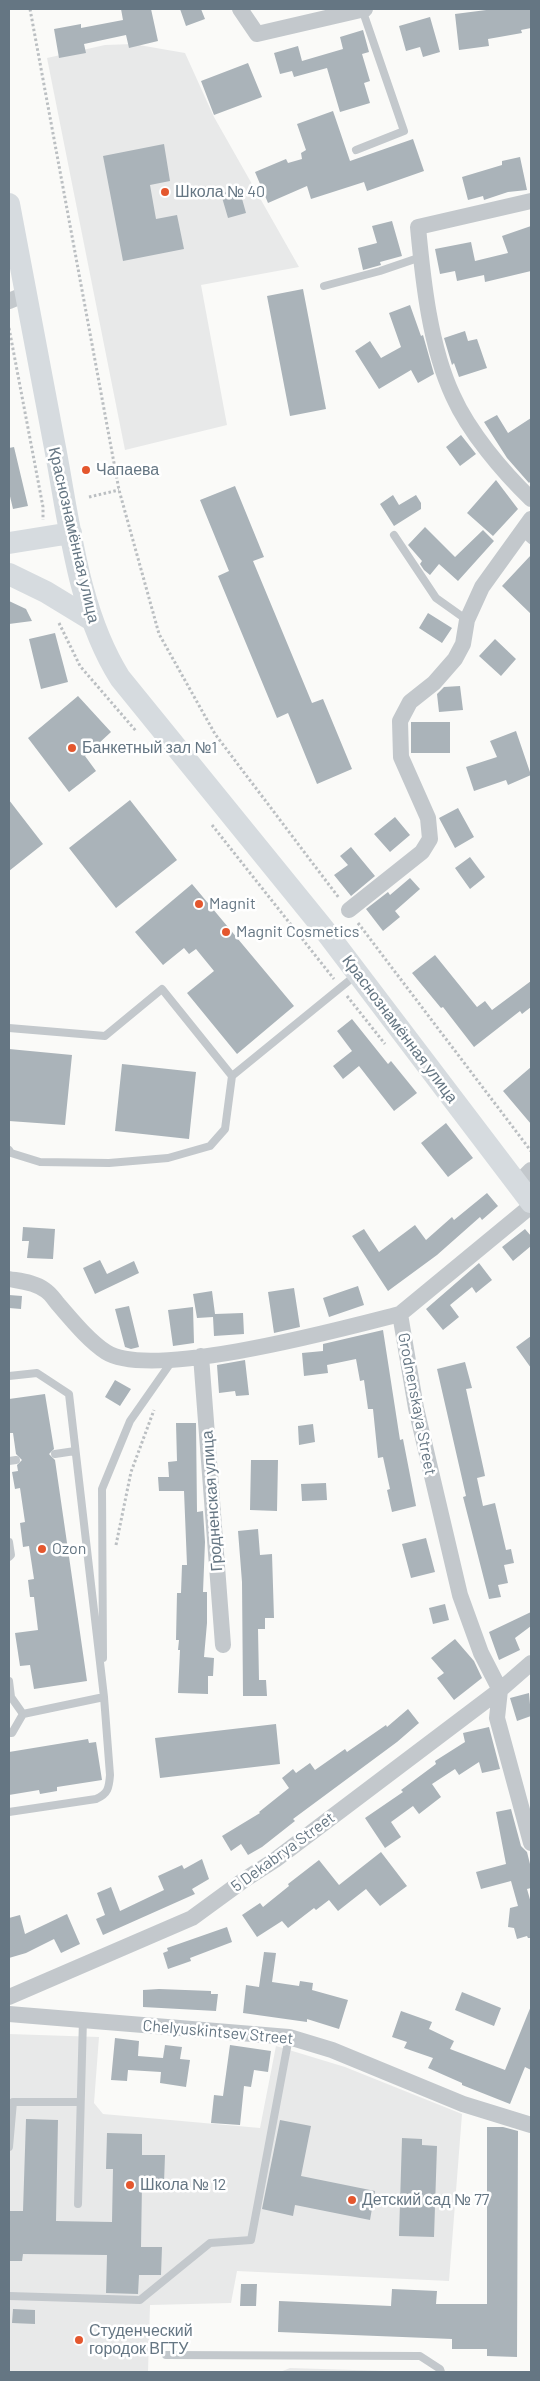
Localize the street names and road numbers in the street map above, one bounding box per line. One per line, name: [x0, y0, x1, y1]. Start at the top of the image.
street label: Краснознамённая улица: [44, 445, 104, 625]
street label: Краснознамённая улица: [338, 951, 462, 1107]
street label: Grodnenskaya Street: [394, 1331, 440, 1477]
street label: Гродненская улица: [197, 1430, 227, 1572]
street label: 5 Dekabrya Street: [228, 1808, 338, 1896]
street label: Chelyuskintsev Street: [142, 2016, 294, 2048]

